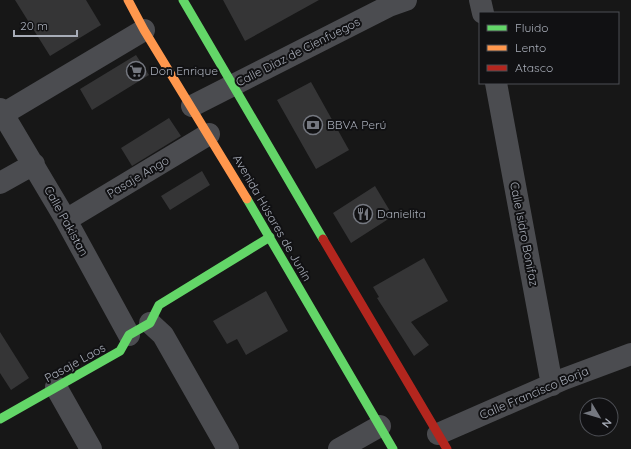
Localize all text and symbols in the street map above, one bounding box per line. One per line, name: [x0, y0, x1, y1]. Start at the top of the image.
scale bar: [14, 12, 77, 38]
legend: [479, 12, 619, 84]
street label: Calle Diaz de Cienfuegos: [233, 13, 363, 89]
text: 20 m: [20, 18, 48, 33]
text: Fluido: [515, 20, 548, 35]
text: Lento: [515, 40, 546, 55]
supermarket icon: Don Enrique: [125, 60, 147, 82]
text: Atasco: [515, 60, 553, 75]
place label: Don Enrique: [150, 63, 218, 78]
bank icon: BBVA Perú: [302, 114, 324, 136]
place label: BBVA Perú: [327, 117, 386, 132]
street label: Pasaje Ango: [104, 152, 172, 201]
street label: Avenida Húsares de Junín: [230, 152, 315, 284]
street label: Calle Isidro Bonifaz: [507, 181, 542, 288]
street label: Calle Pakistan: [41, 183, 92, 258]
restaurant icon: Danielita: [352, 203, 374, 225]
place label: Danielita: [377, 206, 426, 221]
street label: Pasaje Laos: [42, 340, 108, 385]
street label: Calle Francisco Borja: [477, 363, 591, 422]
north arrow: [579, 397, 619, 437]
text: N: [599, 416, 615, 431]

